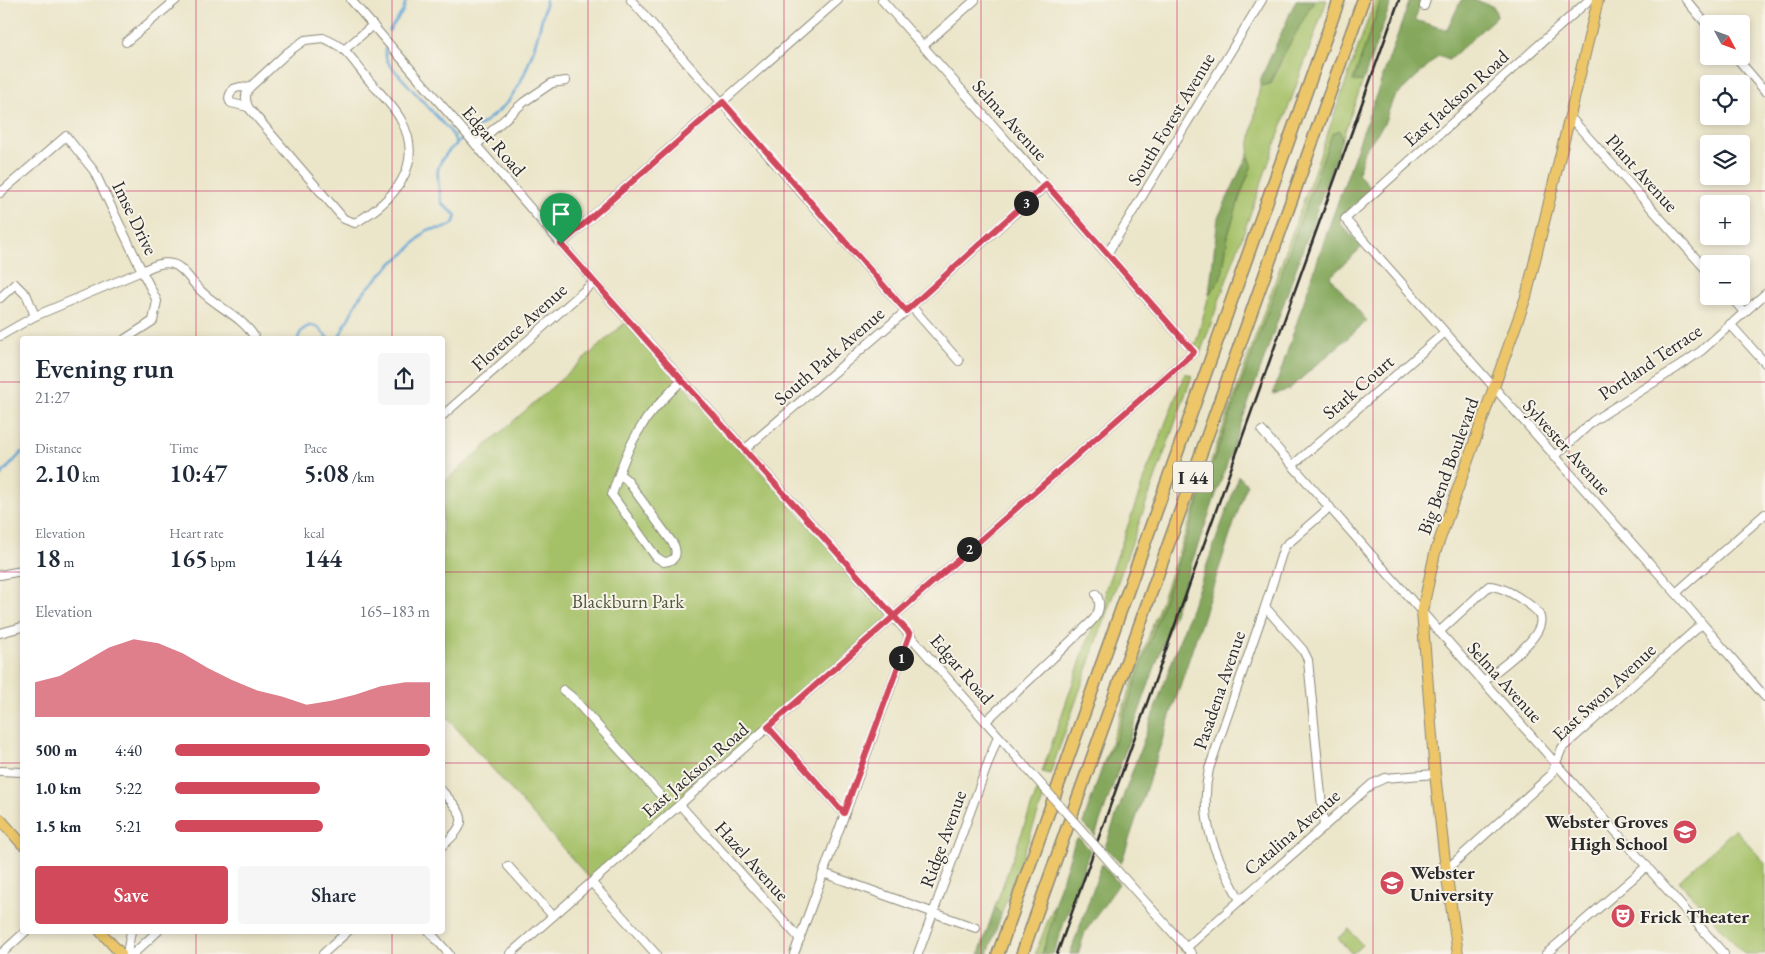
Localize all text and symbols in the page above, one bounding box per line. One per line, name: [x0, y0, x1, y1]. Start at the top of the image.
north arrow: [1700, 15, 1750, 65]
map controls: [1700, 15, 1750, 305]
street label: East Jackson Road: [1398, 44, 1514, 152]
street label: South Forest Avenue: [1122, 48, 1220, 190]
street label: Selma Avenue: [967, 74, 1053, 166]
button: locate: [1700, 75, 1750, 125]
street label: Edgar Road: [456, 100, 532, 182]
street label: Plant Avenue: [1600, 129, 1684, 217]
button: layers: [1700, 135, 1750, 185]
street label: Imse Drive: [106, 177, 164, 259]
pin: 3: [1014, 190, 1038, 216]
pin: [540, 193, 582, 244]
text: 3: [1023, 194, 1030, 212]
button: +: [1700, 195, 1750, 245]
icon: arrive: [547, 200, 575, 228]
button: −: [1700, 255, 1750, 305]
street label: Florence Avenue: [466, 277, 572, 377]
street label: South Park Avenue: [769, 301, 889, 411]
street label: Portland Terrace: [1593, 318, 1707, 406]
street label: Stark Court: [1317, 349, 1399, 425]
text: Evening run: [35, 350, 174, 386]
button: share: [378, 353, 430, 405]
text: 21:27: [35, 387, 70, 408]
street label: Big Bend Boulevard: [1412, 394, 1485, 538]
street label: Sylvester Avenue: [1517, 394, 1617, 500]
text: Distance: [35, 439, 82, 457]
text: Time: [169, 439, 199, 457]
text: Pace: [304, 439, 327, 457]
text: 2.10: [35, 457, 80, 489]
text: 10:47: [169, 457, 227, 489]
text: 5:08: [304, 457, 349, 489]
road number: I 44: [1173, 462, 1213, 492]
text: km: [80, 468, 100, 486]
text: /km: [349, 468, 375, 486]
text: Elevation: [35, 524, 85, 542]
text: Heart rate: [169, 524, 224, 542]
text: kcal: [304, 524, 325, 542]
pin: 2: [956, 536, 982, 562]
text: 2: [966, 540, 973, 558]
text: 18: [35, 542, 61, 574]
text: 165: [169, 542, 208, 574]
text: 144: [304, 542, 342, 574]
text: m: [61, 553, 74, 571]
text: bpm: [208, 553, 236, 571]
park label: Blackburn Park: [572, 589, 685, 614]
text: Elevation: [35, 601, 93, 622]
text: 165–183 m: [359, 601, 430, 622]
street label: Pasadena Avenue: [1187, 627, 1251, 753]
street label: Edgar Road: [924, 628, 1000, 710]
street label: Selma Avenue: [1462, 636, 1548, 728]
street label: East Swon Avenue: [1547, 638, 1661, 746]
pin: 1: [888, 646, 914, 670]
text: 1: [898, 649, 905, 667]
street label: East Jackson Road: [636, 717, 754, 823]
text: 500 m: [35, 740, 77, 761]
text: 4:40: [115, 740, 142, 761]
text: 1.0 km: [35, 778, 81, 799]
text: 5:22: [115, 778, 142, 799]
street label: Catalina Avenue: [1239, 783, 1345, 881]
street label: Ridge Avenue: [914, 787, 972, 891]
place label: Webster Groves High School: [1545, 809, 1669, 856]
street label: Hazel Avenue: [709, 815, 795, 907]
text: 1.5 km: [35, 816, 81, 837]
text: 5:21: [115, 816, 142, 837]
school or university icon: Webster Groves High School: [1672, 819, 1698, 845]
place label: Webster University: [1410, 860, 1494, 907]
button: Save: [35, 866, 228, 924]
button: Share: [238, 866, 430, 924]
school or university icon: Webster University: [1379, 870, 1405, 896]
theatre icon: Frick Theater: [1610, 903, 1636, 929]
place label: Frick Theater: [1640, 904, 1749, 929]

